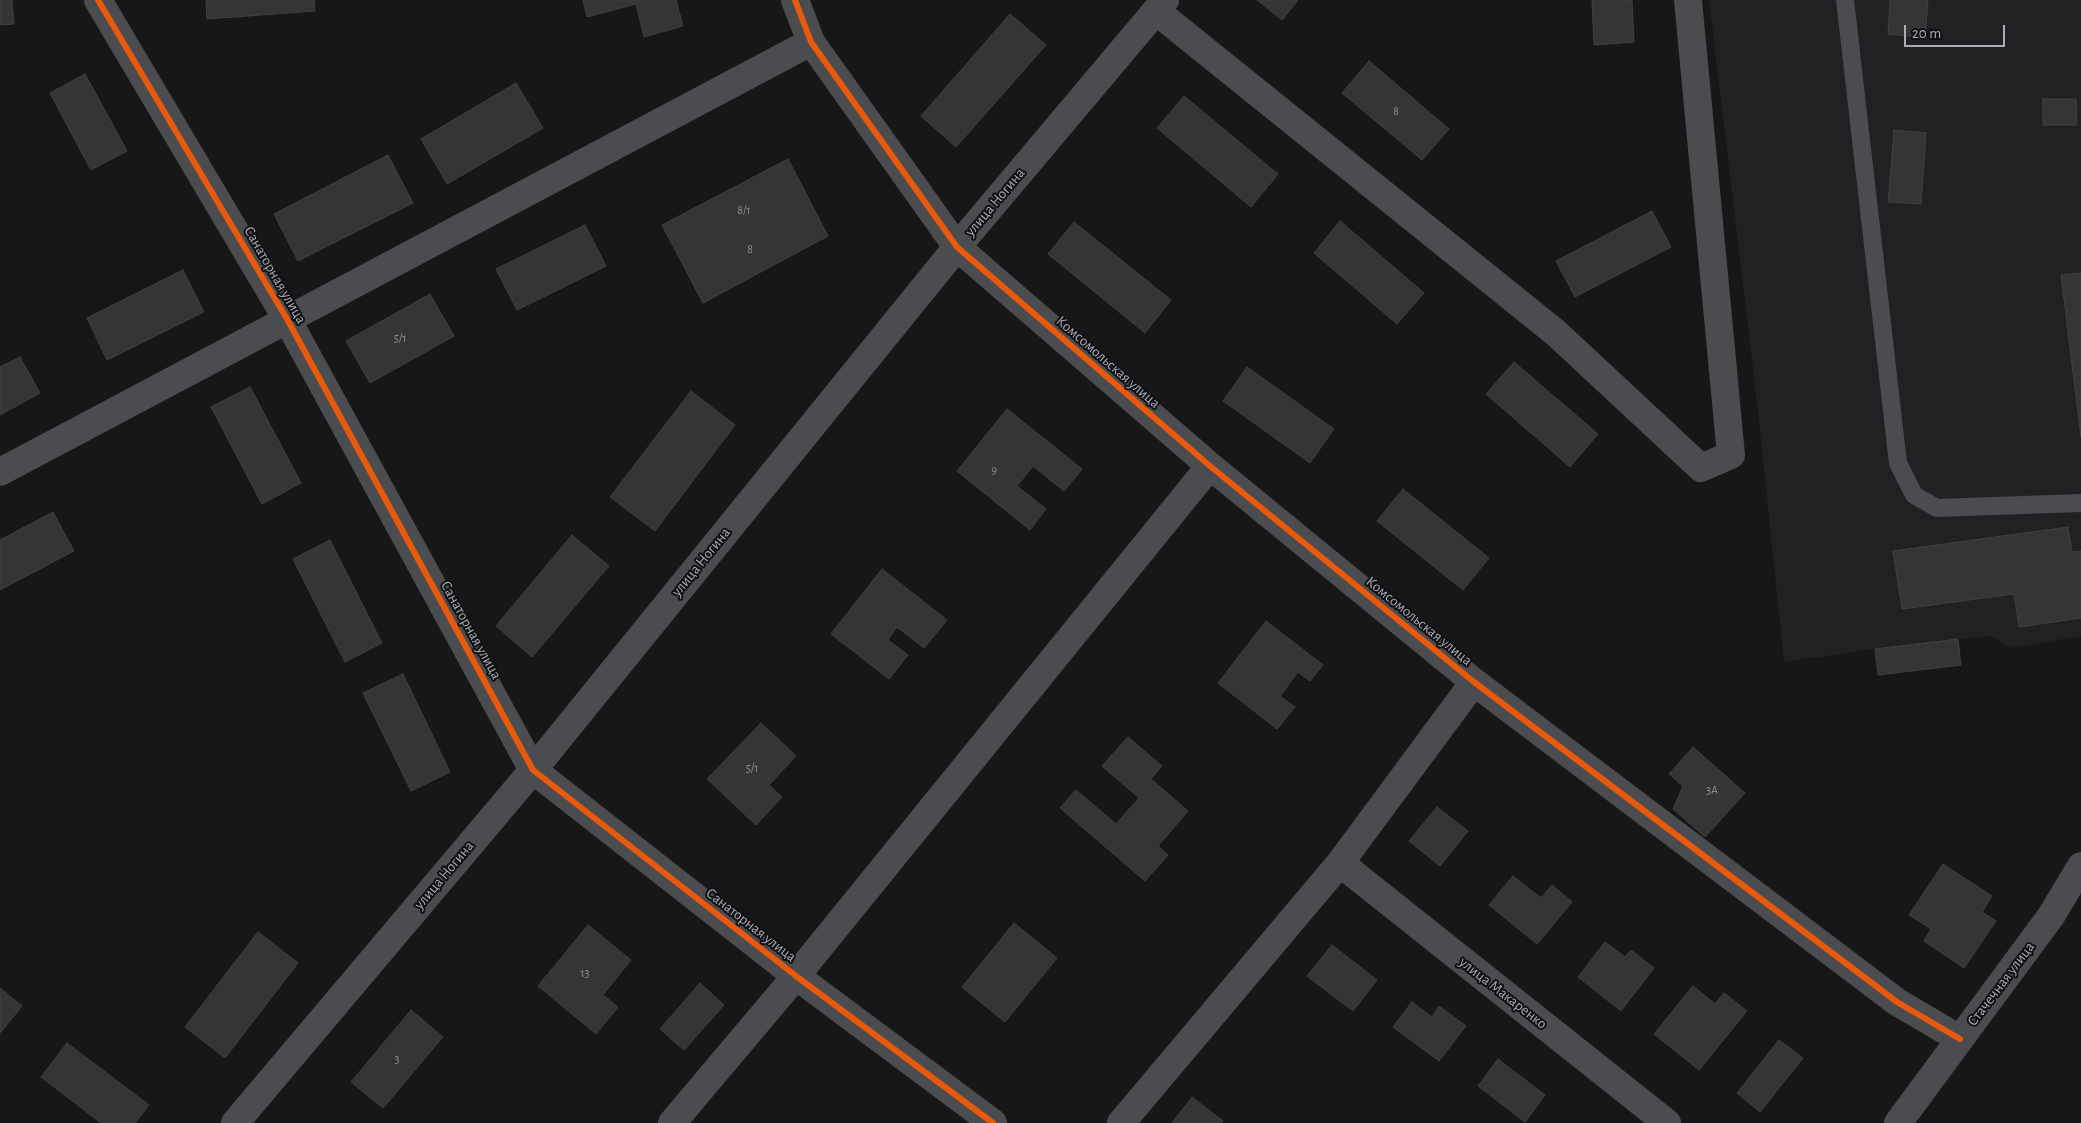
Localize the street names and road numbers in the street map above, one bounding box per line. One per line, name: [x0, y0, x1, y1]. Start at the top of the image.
street label: улица Ногина: [961, 164, 1029, 240]
street label: Санаторная улица: [240, 223, 310, 327]
street label: Комсомольская улица: [1052, 312, 1164, 412]
street label: улица Ногина: [668, 524, 734, 600]
street label: Комсомольская улица: [1362, 573, 1476, 669]
street label: Санаторная улица: [437, 578, 505, 682]
street label: улица Ногина: [410, 837, 478, 913]
street label: Санаторная улица: [702, 884, 800, 966]
street label: Стачечная улица: [1963, 938, 2039, 1030]
street label: улица Макаренко: [1455, 953, 1551, 1033]

